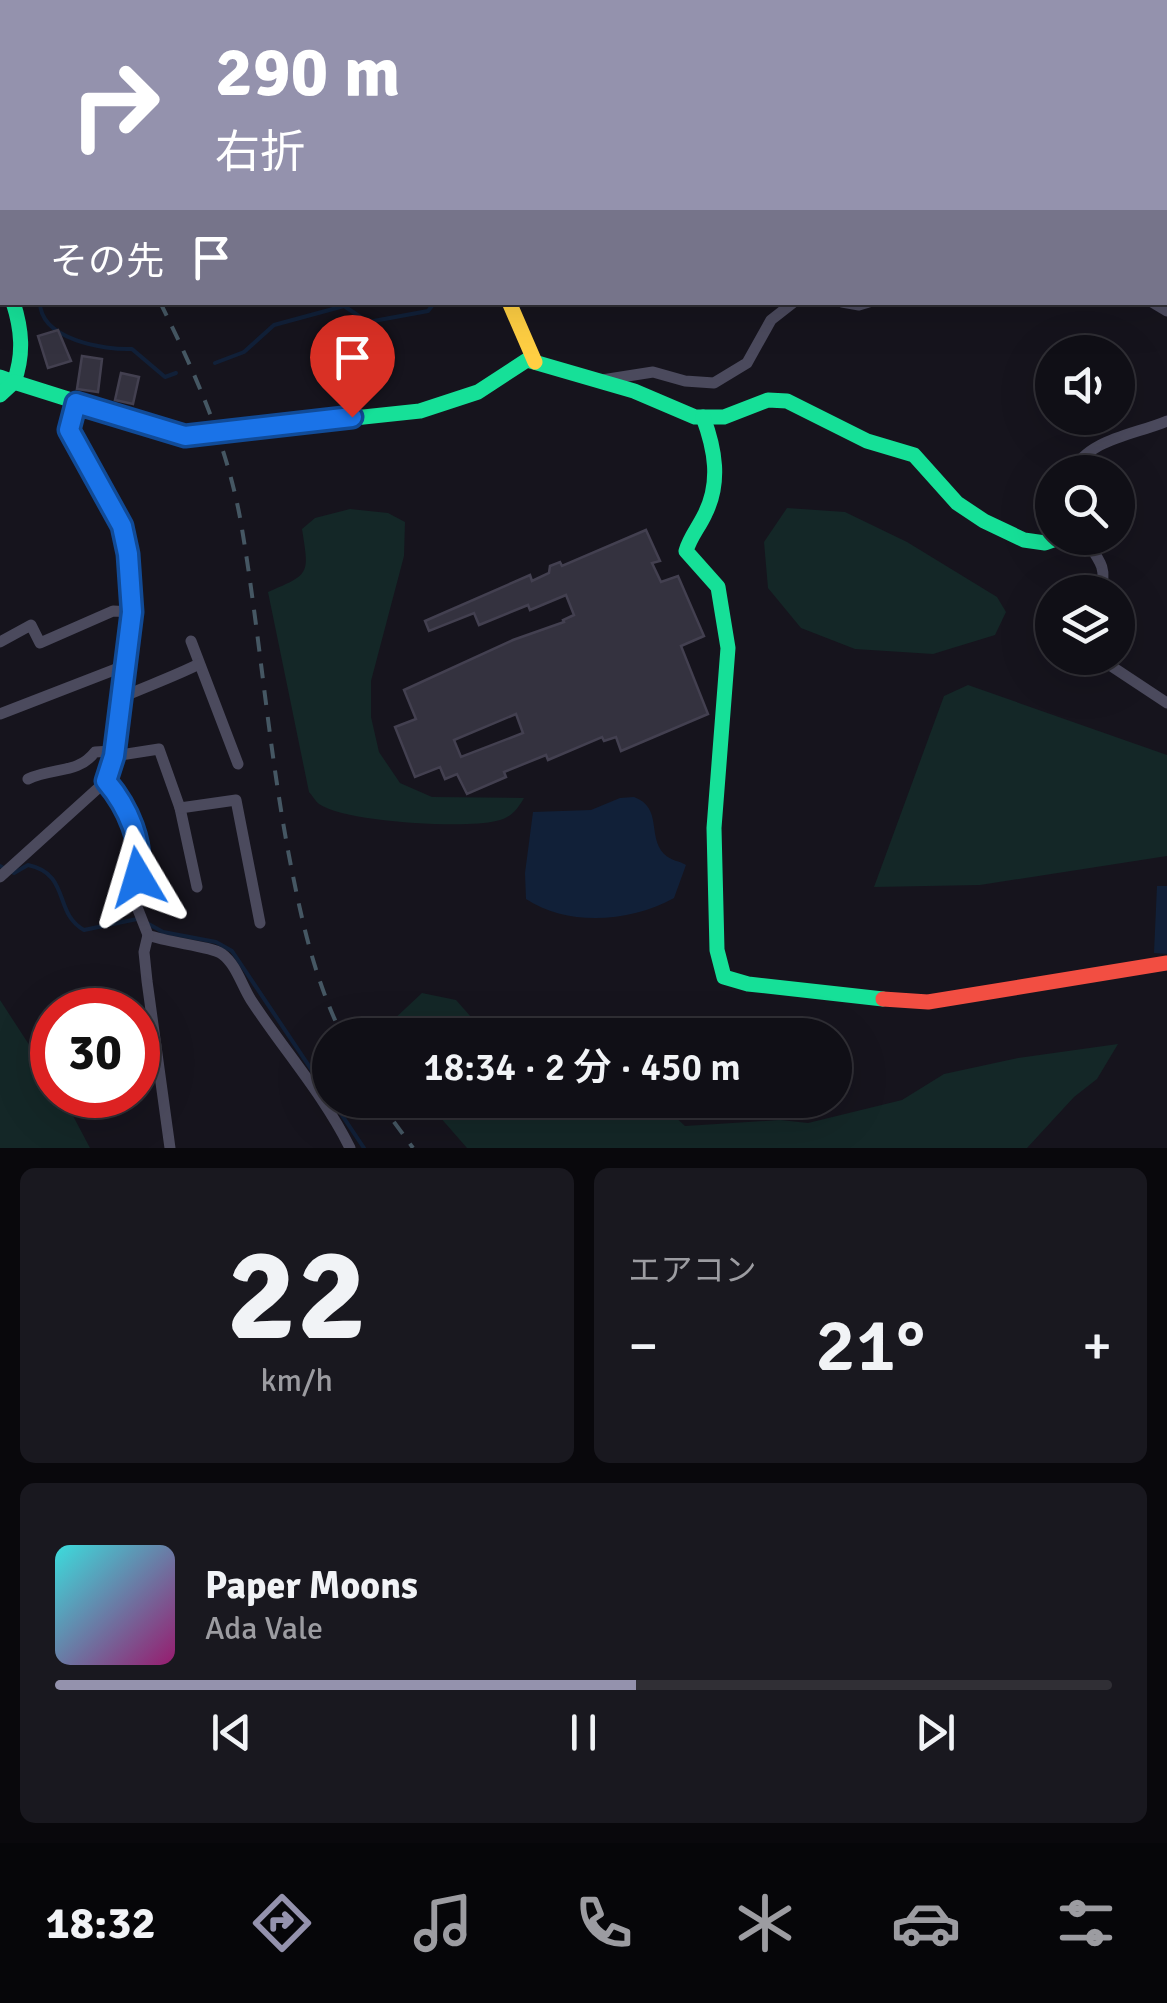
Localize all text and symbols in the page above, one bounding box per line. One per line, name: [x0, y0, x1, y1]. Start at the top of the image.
text: 290 m: [215, 29, 400, 115]
icon: right: [50, 40, 180, 170]
text: 右折: [215, 125, 305, 180]
icon: arrive: [184, 230, 239, 285]
text: その先: [50, 238, 164, 285]
pin: [310, 315, 395, 418]
icon: arrive: [325, 330, 380, 385]
map controls: [1035, 335, 1135, 675]
button: sound: [1035, 335, 1135, 435]
button: search: [1035, 455, 1135, 555]
button: layers: [1035, 575, 1135, 675]
position arrow: [86, 825, 190, 929]
speed limit sign: 30: [30, 988, 160, 1118]
text: 18:34 · 2 分 · 450 m: [423, 1044, 741, 1091]
text: 22: [227, 1216, 367, 1376]
text: エアコン: [629, 1251, 757, 1290]
text: 21°: [815, 1299, 925, 1392]
text: −: [629, 1312, 658, 1380]
text: +: [1082, 1312, 1112, 1380]
text: km/h: [261, 1361, 333, 1400]
text: Paper Moons: [205, 1562, 418, 1609]
text: Ada Vale: [205, 1609, 323, 1648]
icon: previous: [204, 1705, 259, 1760]
icon: pause: [556, 1705, 611, 1760]
icon: next: [908, 1705, 963, 1760]
icon: directions: [247, 1888, 317, 1958]
icon: music: [408, 1888, 478, 1958]
icon: phone: [569, 1888, 639, 1958]
icon: climate: [730, 1888, 800, 1958]
icon: car: [891, 1888, 961, 1958]
icon: filters: [1051, 1888, 1121, 1958]
text: 18:32: [45, 1896, 156, 1951]

